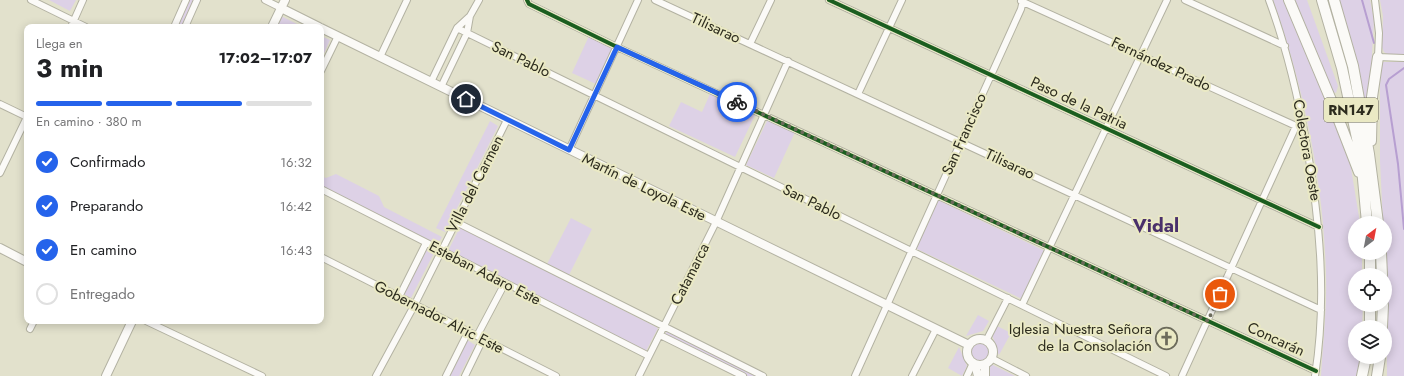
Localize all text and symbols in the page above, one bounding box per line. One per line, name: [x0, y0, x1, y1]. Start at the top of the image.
street label: Tilisarao: [688, 7, 744, 49]
street label: Fernández Prado: [1108, 31, 1214, 97]
text: Llega en: [36, 34, 83, 53]
street label: San Pablo: [488, 35, 554, 83]
text: 17:02–17:07: [218, 47, 312, 69]
text: 3 min: [36, 49, 103, 87]
street label: Paso de la Patria: [1027, 71, 1131, 135]
pin: [449, 82, 483, 116]
courier: [717, 82, 757, 122]
icon: home: [455, 88, 477, 110]
street label: San Francisco: [936, 89, 992, 179]
icon: bike: [726, 91, 748, 113]
street label: Colectora Oeste: [1287, 98, 1327, 203]
road number: RN147: [1324, 98, 1378, 122]
text: En camino · 380 m: [36, 112, 142, 131]
street label: Villa del Carmen: [441, 132, 509, 236]
street label: Tilisarao: [982, 143, 1038, 185]
street label: Martín de Loyola Este: [578, 147, 710, 227]
icon: check: [36, 151, 58, 173]
text: Confirmado: [70, 151, 145, 173]
text: 16:32: [280, 153, 312, 172]
street label: San Pablo: [779, 178, 845, 226]
icon: check: [36, 195, 58, 217]
text: Preparando: [70, 195, 143, 217]
text: 16:42: [280, 197, 312, 216]
district label: Vidal: [1132, 212, 1179, 239]
north arrow: [1348, 216, 1392, 260]
map controls: [1348, 216, 1392, 364]
street label: Esteban Adaro Este: [425, 235, 545, 311]
icon: check: [36, 239, 58, 261]
text: En camino: [70, 239, 137, 261]
street label: Catamarca: [665, 239, 715, 309]
text: 16:43: [280, 241, 312, 260]
button: locate: [1348, 268, 1392, 312]
street label: Gobernador Alric Este: [371, 275, 508, 359]
pin: [1203, 277, 1237, 311]
text: Entregado: [70, 283, 135, 305]
icon: bag: [1209, 283, 1231, 305]
street label: Concarán: [1244, 316, 1308, 362]
place label: Iglesia Nuestra Señora de la Consolación: [1009, 318, 1152, 357]
button: layers: [1348, 320, 1392, 364]
church icon: Iglesia Nuestra Señora de la Consolación: [1154, 325, 1180, 351]

